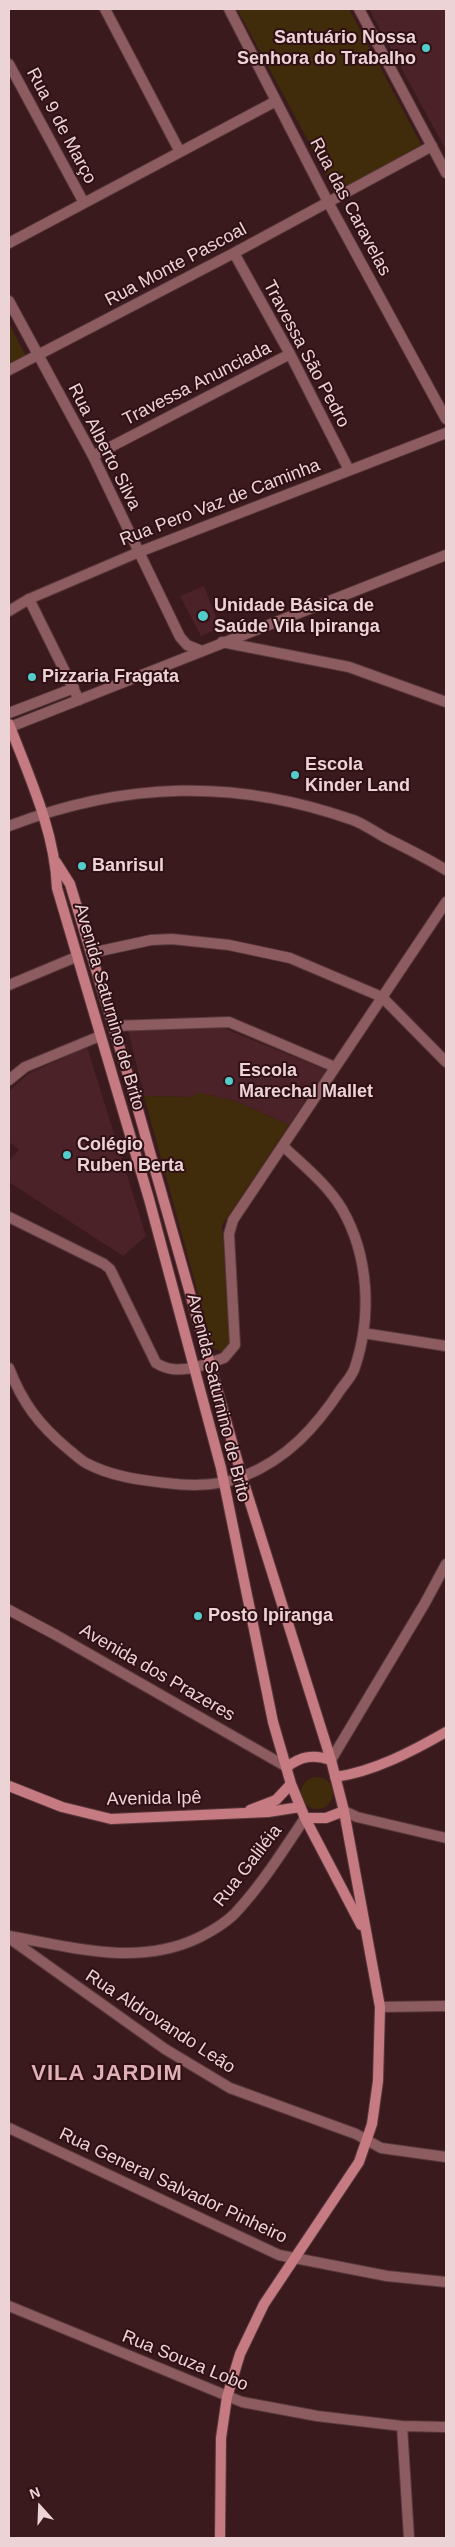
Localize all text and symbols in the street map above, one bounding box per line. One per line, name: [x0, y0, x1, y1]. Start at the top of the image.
place label: Santuário Nossa Senhora do Trabalho: [237, 27, 416, 70]
marker: Santuário Nossa Senhora do Trabalho: [420, 42, 432, 54]
street label: Rua 9 de Março: [21, 64, 101, 188]
street label: Rua das Caravelas: [305, 134, 395, 280]
street label: Rua Monte Pascoal: [102, 219, 250, 311]
street label: Travessa São Pedro: [258, 277, 354, 431]
street label: Travessa Anunciada: [119, 337, 275, 431]
street label: Rua Alberto Silva: [63, 380, 145, 514]
street label: Rua Pero Vaz de Caminha: [117, 455, 323, 551]
place label: Unidade Básica de Saúde Vila Ipiranga: [214, 595, 380, 638]
marker: Unidade Básica de Saúde Vila Ipiranga: [196, 609, 210, 623]
place label: Pizzaria Fragata: [42, 666, 179, 688]
marker: Pizzaria Fragata: [26, 671, 38, 683]
place label: Escola Kinder Land: [305, 754, 410, 796]
marker: Escola Kinder Land: [289, 769, 301, 781]
place label: Banrisul: [92, 855, 164, 877]
marker: Banrisul: [76, 860, 88, 872]
street label: Avenida Saturnino de Brito: [69, 901, 149, 1113]
place label: Escola Marechal Mallet: [239, 1060, 373, 1102]
marker: Escola Marechal Mallet: [223, 1075, 235, 1087]
place label: Colégio Ruben Berta: [77, 1134, 184, 1176]
marker: Colégio Ruben Berta: [61, 1149, 73, 1161]
street label: Avenida Saturnino de Brito: [182, 1292, 254, 1504]
place label: Posto Ipiranga: [208, 1605, 333, 1627]
marker: Posto Ipiranga: [192, 1610, 204, 1622]
street label: Avenida dos Prazeres: [75, 1620, 239, 1726]
street label: Avenida Ipê: [106, 1787, 202, 1811]
street label: Rua Galiléia: [209, 1821, 287, 1911]
street label: Rua Aldrovando Leão: [81, 1966, 239, 2078]
district label: VILA JARDIM: [30, 2061, 184, 2087]
street label: Rua General Salvador Pinheiro: [56, 2124, 290, 2248]
street label: Rua Souza Lobo: [119, 2326, 251, 2396]
north arrow: [15, 2482, 65, 2532]
text: N: [27, 2484, 42, 2502]

